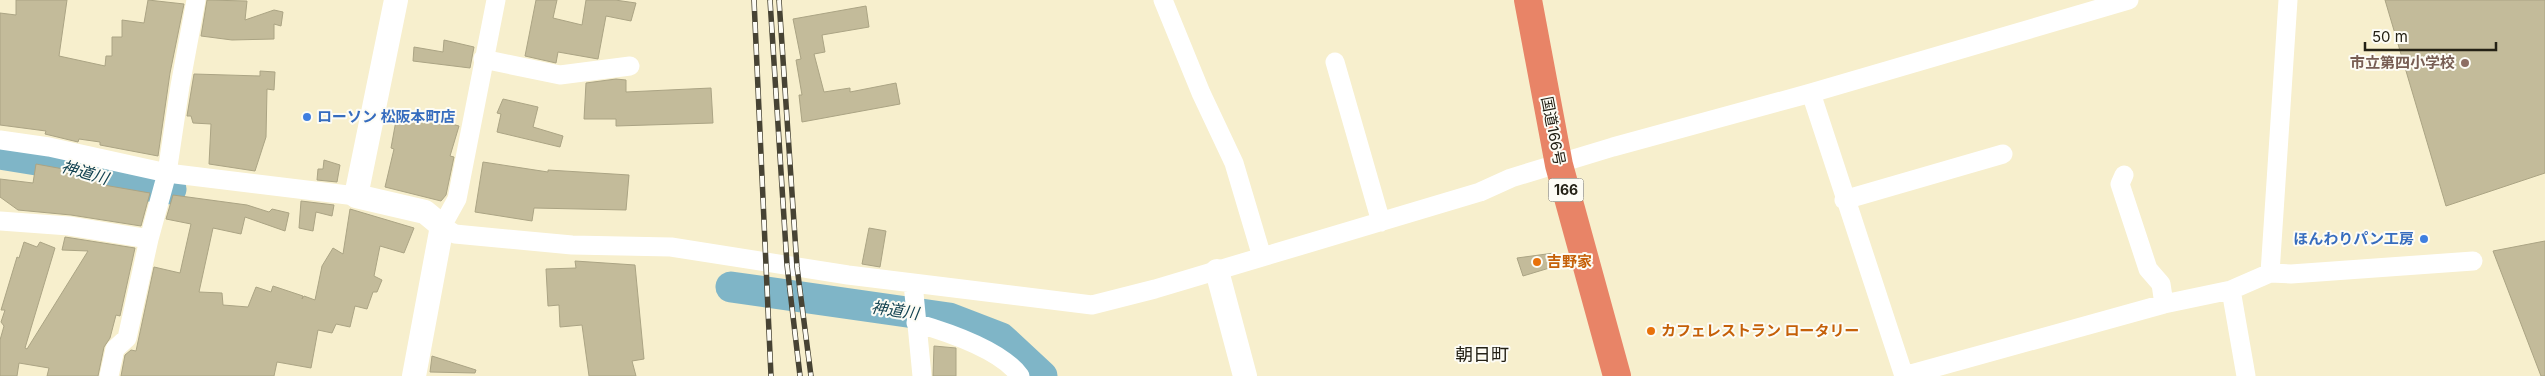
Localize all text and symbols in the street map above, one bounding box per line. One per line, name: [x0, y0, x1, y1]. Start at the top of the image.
scale bar: [2365, 20, 2496, 52]
text: 50 m: [2372, 27, 2408, 46]
place label: 市立第四小学校: [2350, 53, 2455, 72]
marker: 市立第四小学校: [2459, 57, 2471, 69]
street label: 国道166号: [1538, 95, 1569, 167]
place label: ローソン 松阪本町店: [317, 107, 456, 126]
marker: ローソン 松阪本町店: [301, 111, 313, 123]
water label: 神道川: [59, 156, 113, 189]
road number: 166: [1548, 178, 1584, 202]
place label: ほんわりパン工房: [2293, 229, 2414, 248]
marker: ほんわりパン工房: [2418, 233, 2430, 245]
place label: 吉野家: [1547, 252, 1592, 271]
marker: 吉野家: [1531, 256, 1543, 268]
water label: 神道川: [870, 297, 922, 324]
place label: カフェレストラン ロータリー: [1661, 321, 1860, 340]
marker: カフェレストラン ロータリー: [1645, 325, 1657, 337]
district label: 朝日町: [1455, 344, 1509, 365]

